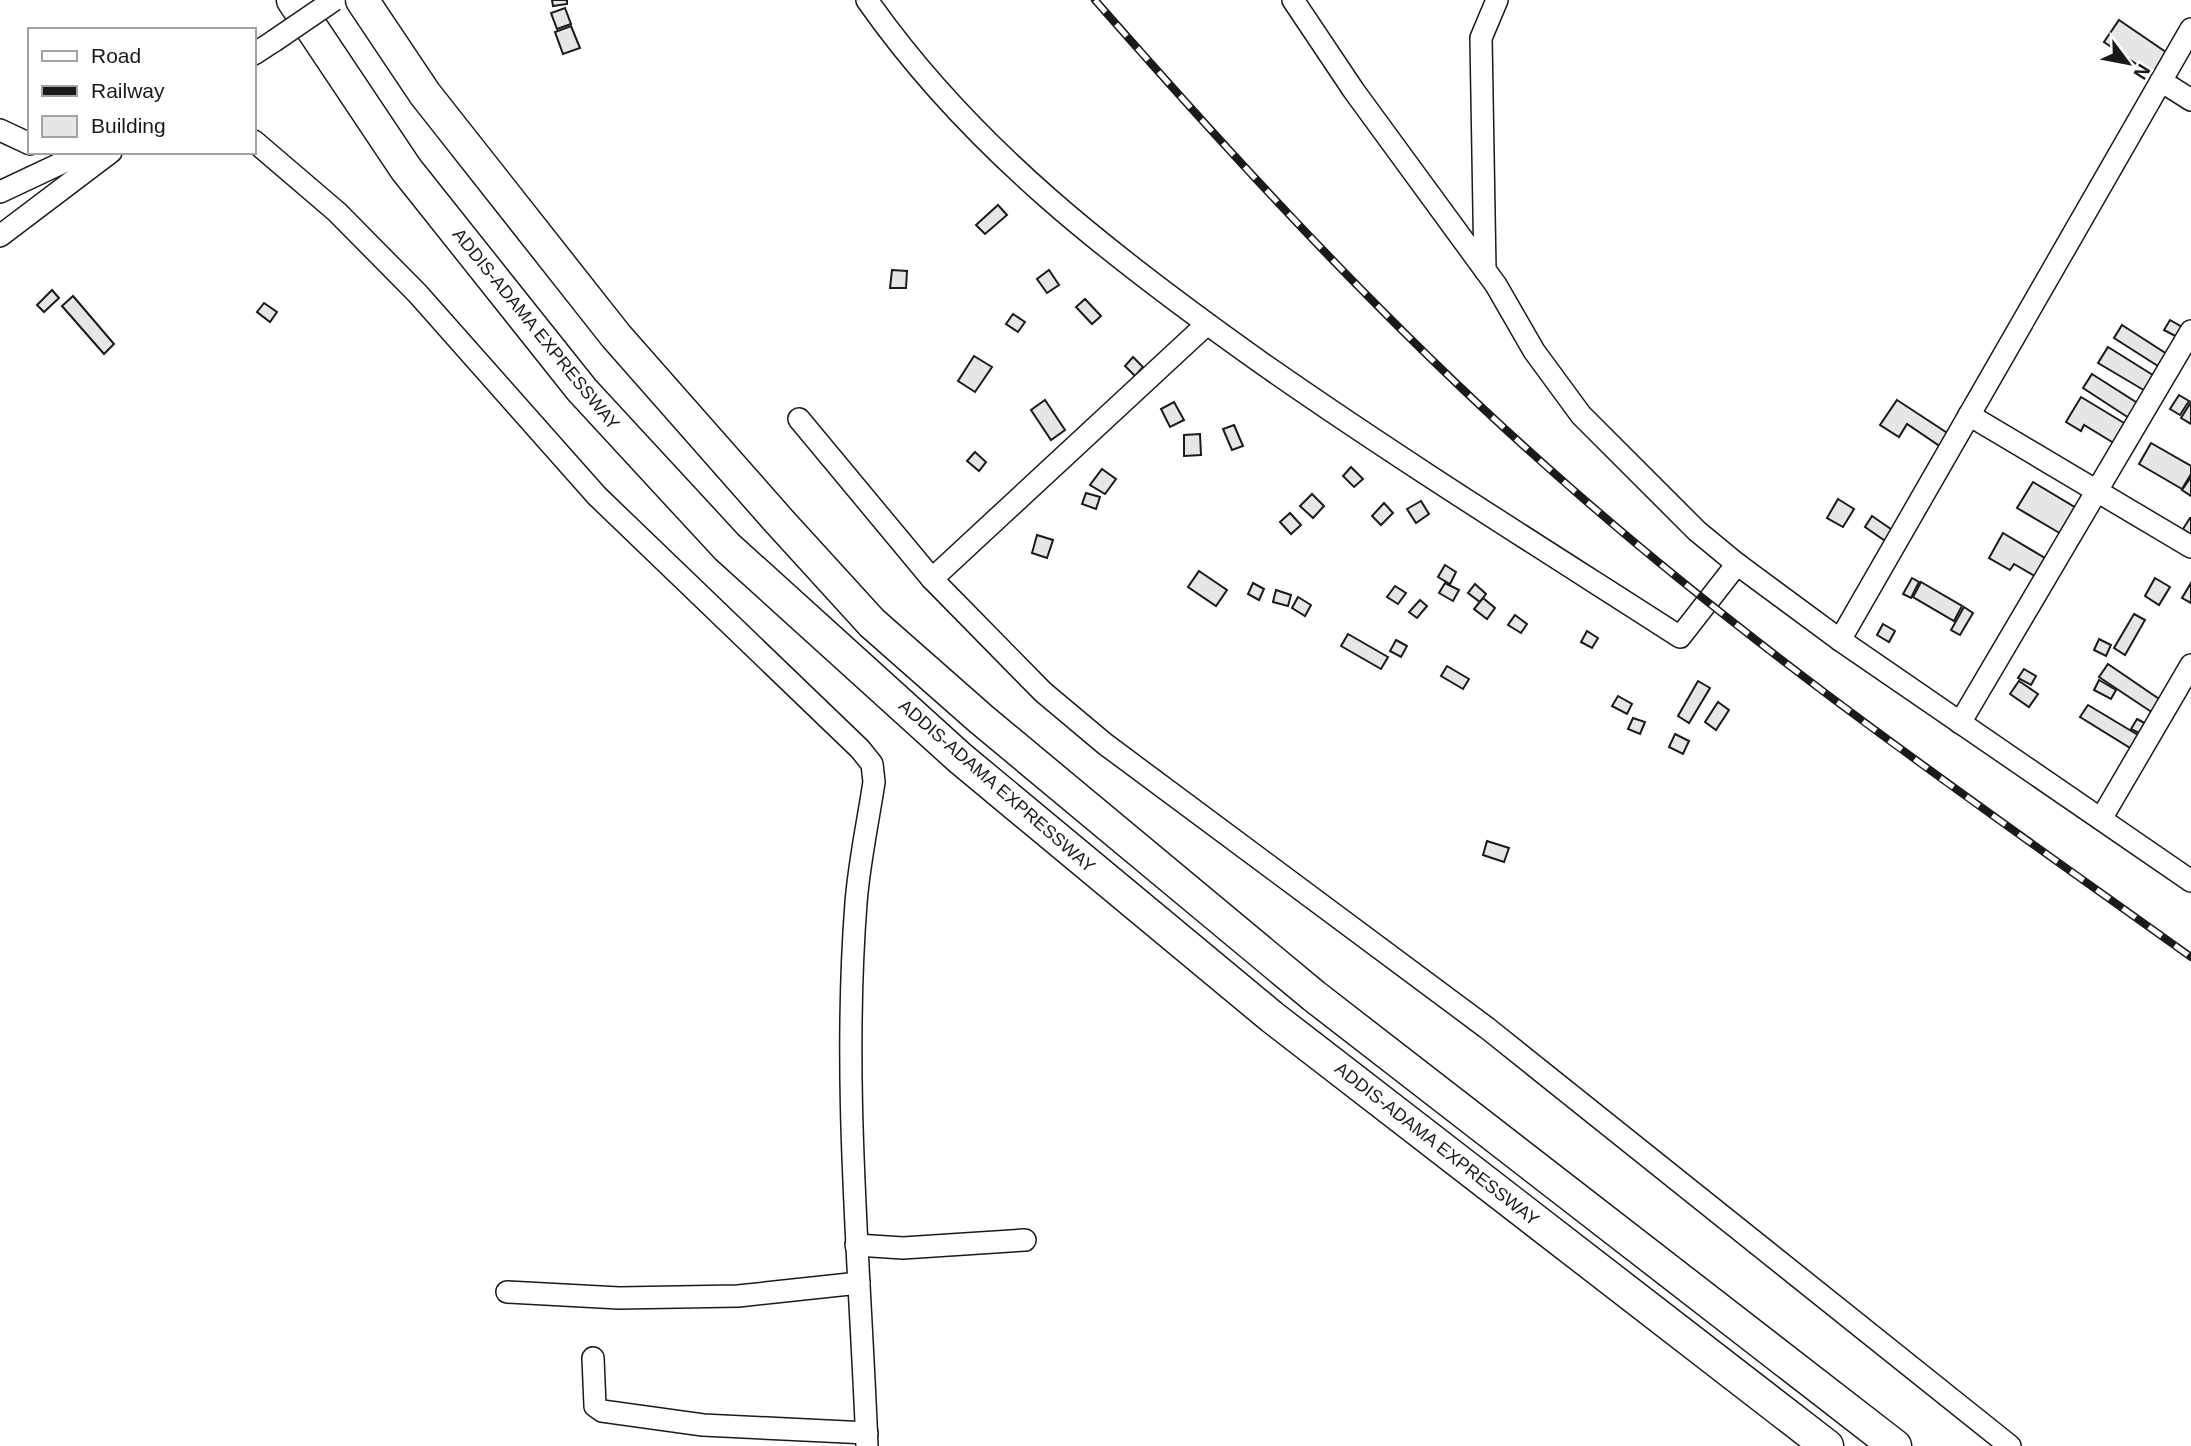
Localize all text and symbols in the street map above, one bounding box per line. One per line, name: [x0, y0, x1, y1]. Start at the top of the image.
legend: [28, 28, 256, 154]
north arrow: [2093, 28, 2163, 98]
text: Road: [91, 44, 141, 67]
text: N: [2129, 60, 2155, 83]
text: Railway: [91, 79, 165, 102]
text: Building: [91, 114, 166, 137]
street label: ADDIS-ADAMA EXPRESSWAY: [449, 224, 623, 434]
street label: ADDIS-ADAMA EXPRESSWAY: [895, 695, 1099, 877]
street label: ADDIS-ADAMA EXPRESSWAY: [1331, 1058, 1543, 1230]

